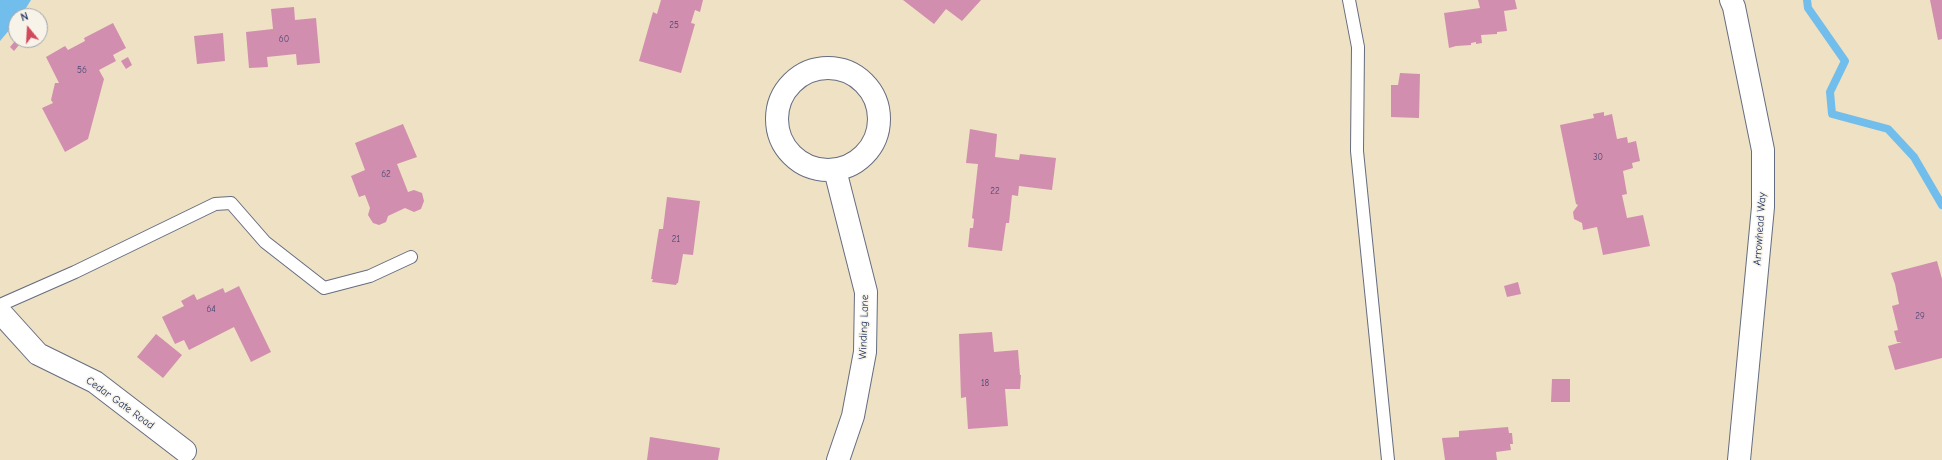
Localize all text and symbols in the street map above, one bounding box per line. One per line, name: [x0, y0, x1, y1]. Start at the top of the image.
north arrow: [8, 8, 48, 48]
text: N: [19, 10, 30, 24]
house number: 25: [669, 20, 679, 30]
house number: 60: [279, 34, 289, 44]
house number: 56: [77, 65, 87, 75]
house number: 30: [1593, 152, 1603, 162]
house number: 62: [381, 169, 391, 179]
house number: 22: [990, 186, 1000, 196]
street label: Arrowhead Way: [1751, 192, 1769, 266]
house number: 21: [672, 234, 680, 244]
street label: Winding Lane: [856, 294, 872, 360]
house number: 64: [206, 304, 216, 314]
house number: 29: [1915, 311, 1925, 321]
street label: Cedar Gate Road: [83, 374, 157, 432]
house number: 18: [981, 378, 989, 388]

